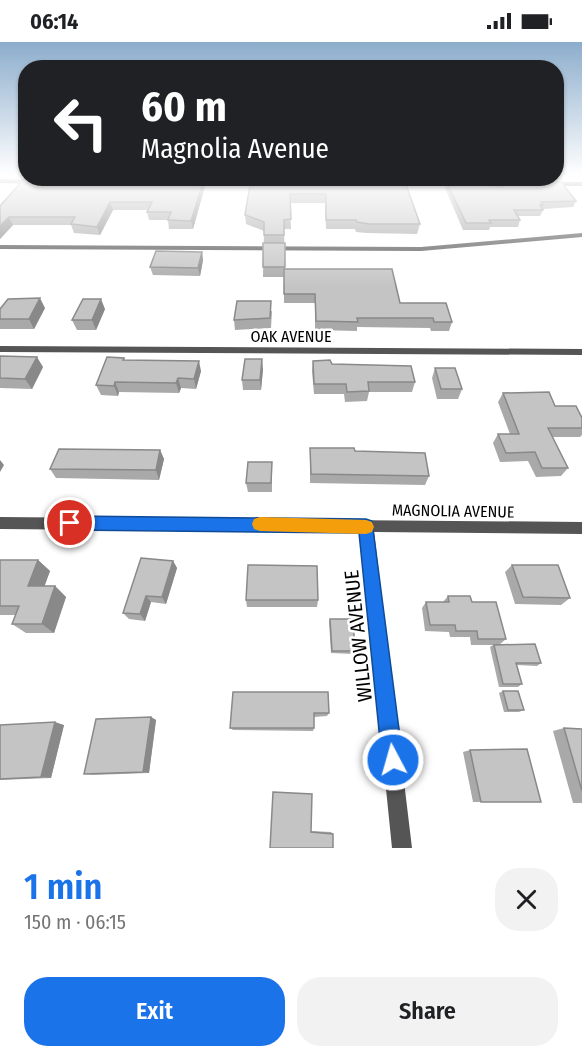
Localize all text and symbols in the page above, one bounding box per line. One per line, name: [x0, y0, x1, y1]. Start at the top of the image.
text: 06:14: [30, 8, 78, 35]
text: 60 m: [141, 82, 227, 132]
icon: left: [42, 84, 120, 162]
text: Magnolia Avenue: [141, 133, 329, 165]
street label: OAK AVENUE: [251, 327, 332, 346]
pin: [44, 497, 95, 548]
street label: MAGNOLIA AVENUE: [392, 500, 514, 522]
icon: arrive: [53, 506, 86, 539]
street label: WILLOW AVENUE: [339, 569, 377, 703]
position arrow: [361, 728, 425, 792]
text: 1 min: [24, 865, 102, 909]
button: close: [495, 868, 558, 931]
text: 150 m · 06:15: [24, 910, 126, 934]
button: Exit: [24, 977, 285, 1046]
button: Share: [297, 977, 558, 1046]

